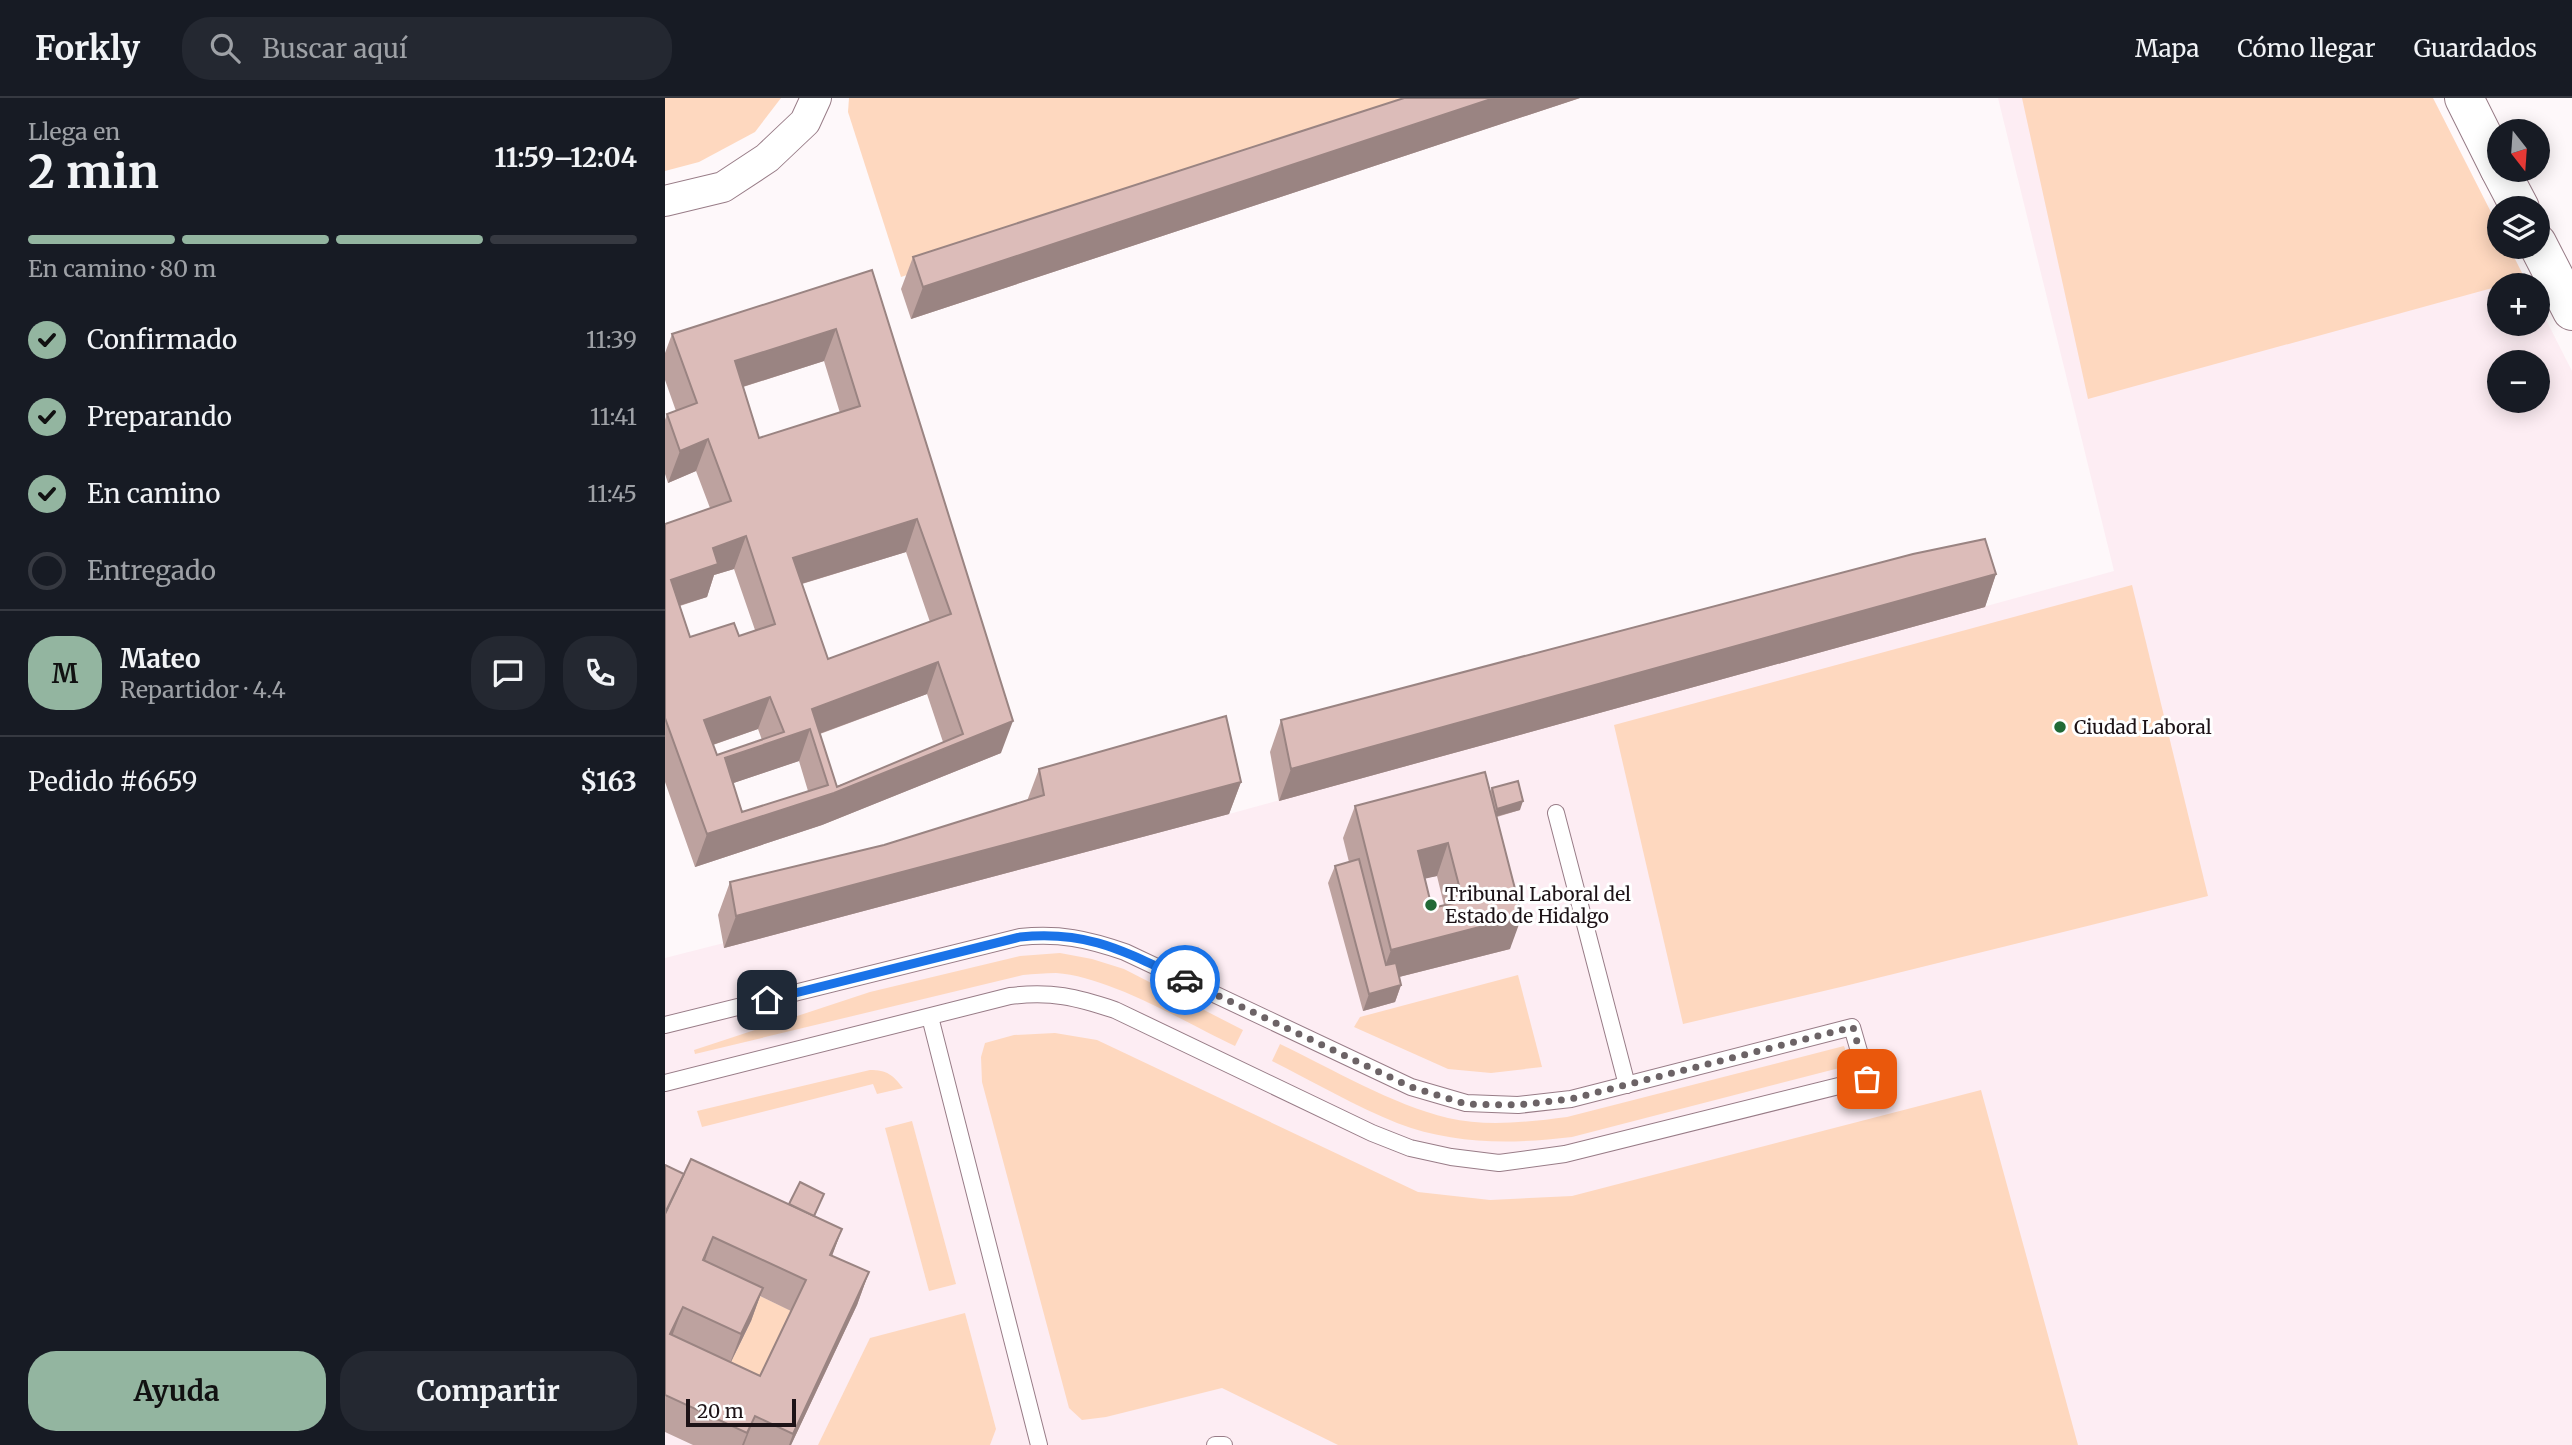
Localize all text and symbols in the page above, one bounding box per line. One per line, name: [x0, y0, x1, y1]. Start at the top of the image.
search box: [182, 17, 672, 80]
text: Forkly: [35, 28, 140, 69]
icon: search: [206, 29, 244, 67]
text: Buscar aquí: [262, 32, 407, 65]
text: Mapa: [2135, 33, 2199, 64]
text: Cómo llegar: [2237, 33, 2376, 64]
text: Guardados: [2414, 33, 2537, 64]
text: Llega en: [28, 117, 120, 146]
north arrow: [2487, 119, 2550, 182]
map controls: [2487, 119, 2550, 413]
text: 11:59–12:04: [494, 141, 637, 174]
text: 2 min: [28, 143, 159, 201]
button: layers: [2487, 196, 2550, 259]
text: En camino · 80 m: [28, 254, 216, 283]
button: +: [2487, 273, 2550, 336]
icon: check: [28, 321, 66, 359]
text: Confirmado: [87, 323, 237, 356]
text: 11:39: [586, 325, 637, 354]
button: −: [2487, 350, 2550, 413]
icon: check: [28, 398, 66, 436]
text: Preparando: [87, 400, 232, 433]
text: 11:41: [590, 402, 637, 431]
icon: check: [28, 475, 66, 513]
text: En camino: [87, 477, 220, 510]
text: 11:45: [587, 479, 637, 508]
text: Entregado: [87, 554, 216, 587]
button: chat: [471, 636, 545, 710]
button: phone: [563, 636, 637, 710]
text: Mateo: [120, 642, 201, 675]
text: M: [52, 657, 78, 690]
text: Repartidor · 4.4: [120, 675, 286, 704]
place label: Ciudad Laboral: [2074, 715, 2212, 739]
marker: Ciudad Laboral: [2052, 719, 2068, 735]
text: Pedido #6659: [28, 765, 198, 798]
text: $163: [580, 765, 637, 798]
place label: Tribunal Laboral del Estado de Hidalgo: [1445, 882, 1631, 928]
marker: Tribunal Laboral del Estado de Hidalgo: [1423, 897, 1439, 913]
courier: [1150, 945, 1220, 1015]
icon: car: [1166, 961, 1204, 999]
pin: [737, 970, 797, 1030]
icon: home: [748, 981, 786, 1019]
pin: [1837, 1049, 1897, 1109]
icon: bag: [1848, 1060, 1886, 1098]
button: Ayuda: [28, 1351, 326, 1431]
button: Compartir: [340, 1351, 637, 1431]
scale bar: [686, 1396, 796, 1428]
text: 20 m: [697, 1399, 744, 1423]

